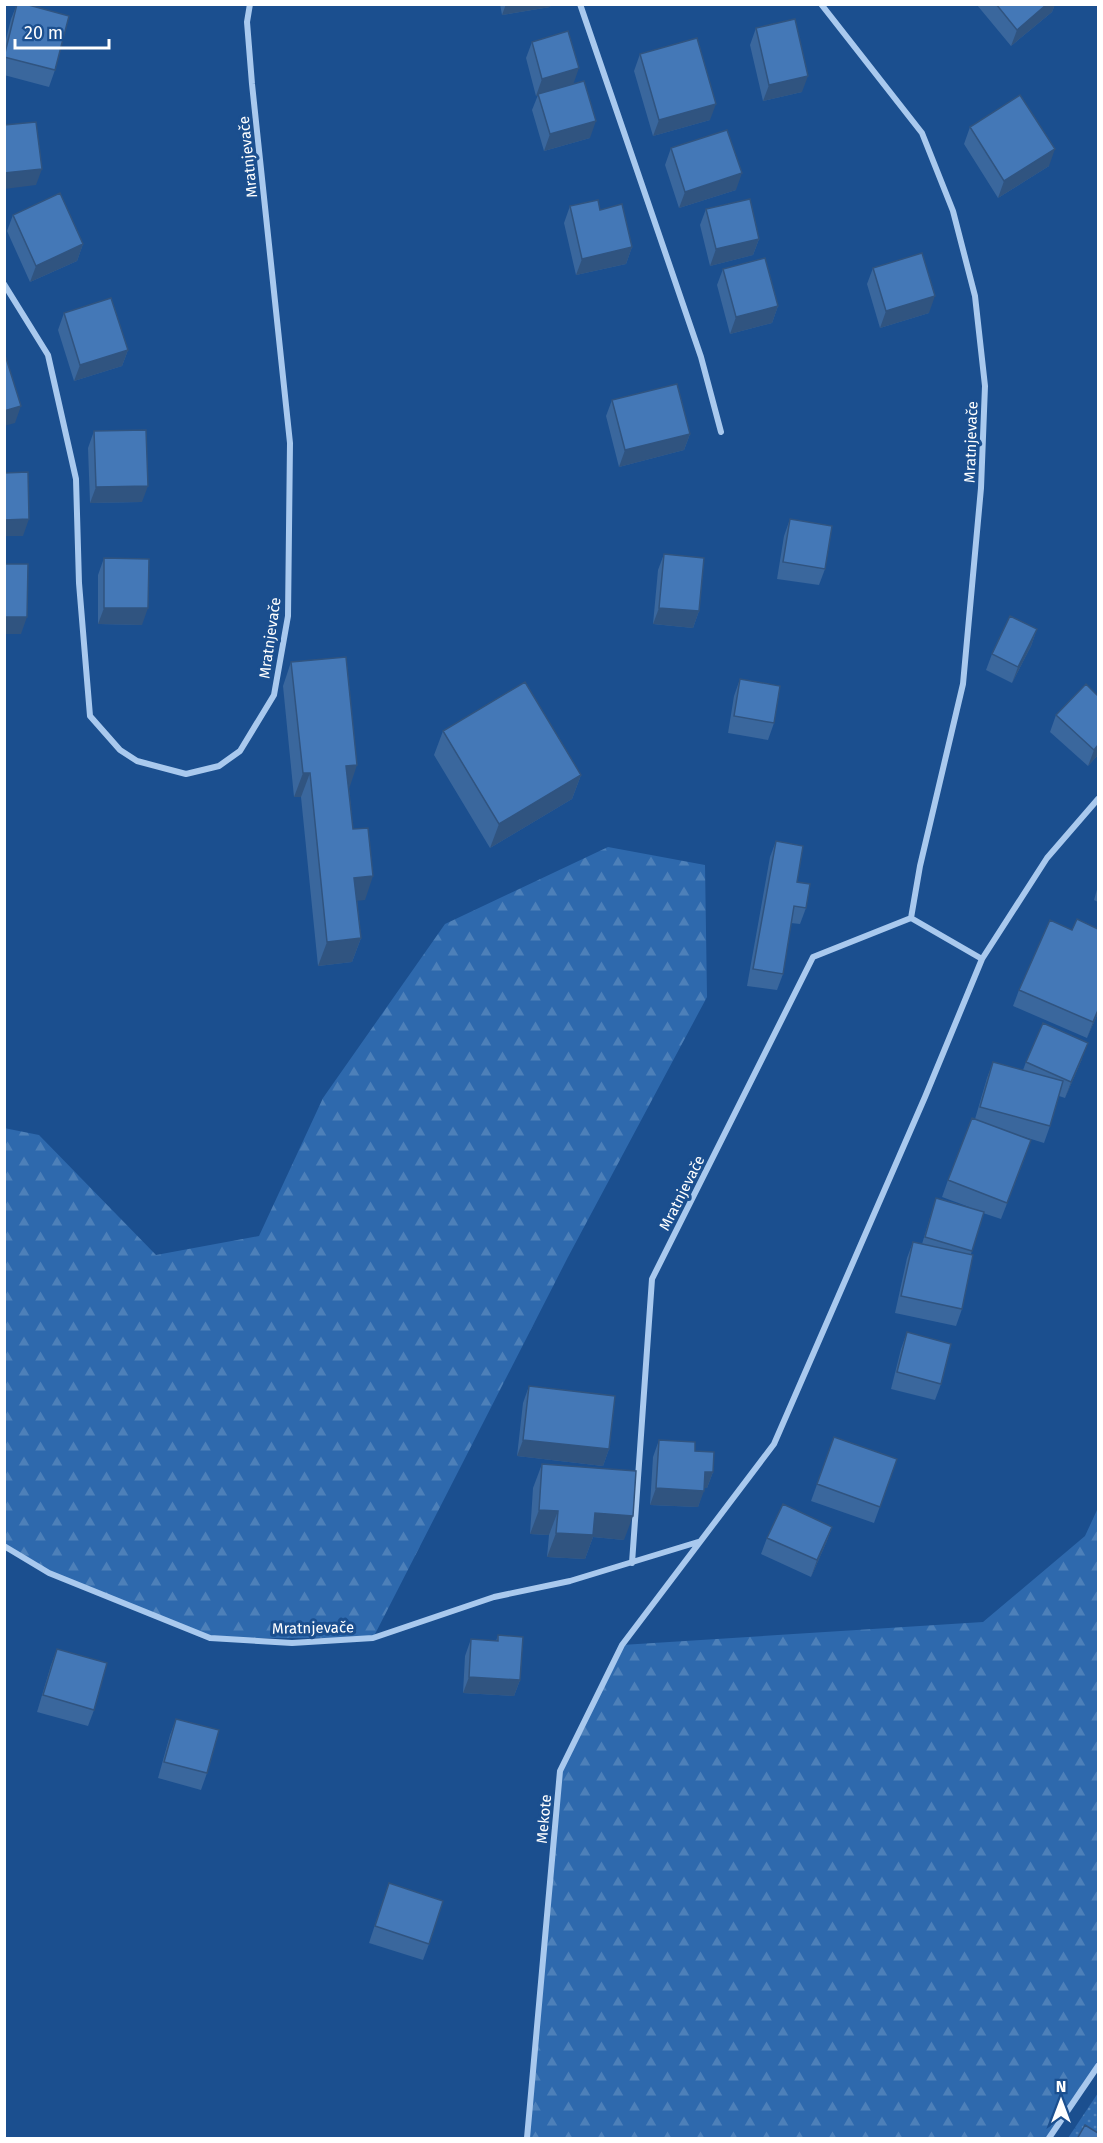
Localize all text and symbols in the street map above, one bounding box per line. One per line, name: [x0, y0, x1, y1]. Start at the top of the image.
scale bar: [15, 12, 110, 50]
text: 20 m: [24, 22, 63, 44]
street label: Mratnjevače: [235, 115, 261, 199]
street label: Mratnjevače: [961, 401, 981, 483]
street label: Mratnjevače: [255, 596, 285, 680]
street label: Mratnjevače: [655, 1152, 709, 1234]
street label: Mratnjevače: [272, 1618, 354, 1638]
street label: Mekote: [533, 1794, 555, 1844]
north arrow: [1031, 2071, 1091, 2131]
text: N: [1056, 2077, 1066, 2096]

